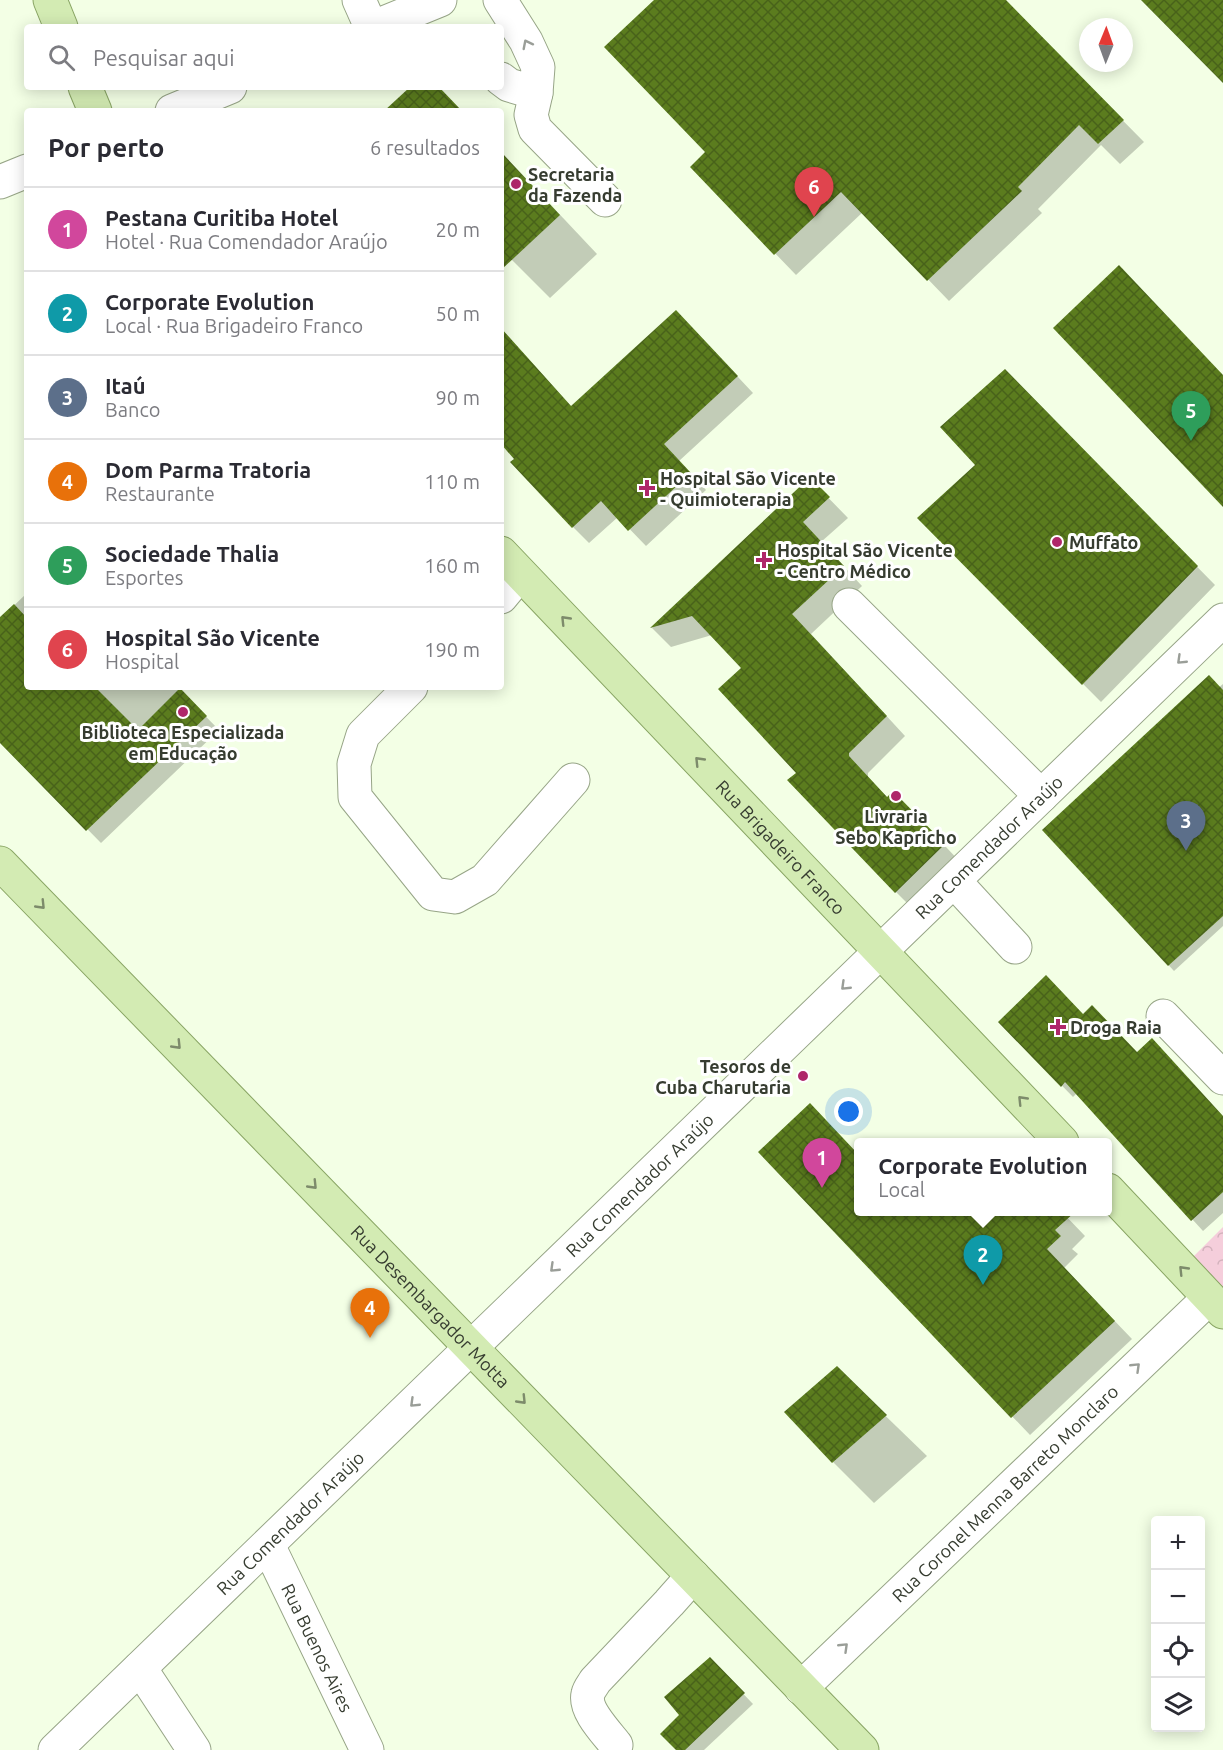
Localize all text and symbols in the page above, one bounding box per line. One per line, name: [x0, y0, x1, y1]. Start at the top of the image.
north arrow: [1079, 18, 1133, 72]
search box: [24, 24, 504, 90]
one-way arrow: [523, 40, 534, 50]
icon: search: [45, 41, 78, 74]
text: Pesquisar aqui: [93, 45, 235, 70]
text: Por perto: [48, 133, 164, 162]
text: 6 resultados: [370, 136, 480, 159]
place label: Secretaria da Fazenda: [528, 164, 622, 205]
pin: 6: [794, 168, 834, 217]
marker: Secretaria da Fazenda: [509, 177, 523, 191]
text: Pestana Curitiba Hotel: [105, 205, 338, 230]
text: 1: [62, 218, 73, 241]
text: 20 m: [436, 218, 480, 241]
text: Hotel · Rua Comendador Araújo: [105, 230, 388, 253]
text: Corporate Evolution: [105, 289, 314, 314]
text: 2: [62, 302, 73, 325]
text: 50 m: [436, 302, 480, 325]
text: Local · Rua Brigadeiro Franco: [105, 314, 363, 337]
text: Itaú: [105, 373, 146, 398]
text: 3: [62, 386, 73, 409]
text: 90 m: [436, 386, 480, 409]
pin: 5: [1172, 392, 1210, 441]
text: Banco: [105, 398, 160, 421]
text: Dom Parma Tratoria: [105, 457, 311, 482]
place label: Hospital São Vicente - Quimioterapia: [660, 468, 836, 509]
text: 4: [62, 470, 73, 493]
text: 110 m: [424, 470, 480, 493]
marker: Hospital São Vicente - Quimioterapia: [638, 479, 656, 497]
text: Restaurante: [105, 482, 215, 505]
place label: Muffato: [1069, 532, 1138, 552]
marker: Muffato: [1050, 535, 1064, 549]
place label: Hospital São Vicente - Centro Médico: [777, 540, 953, 581]
text: Sociedade Thalia: [105, 541, 279, 566]
marker: Hospital São Vicente - Centro Médico: [755, 551, 773, 569]
text: 5: [62, 554, 73, 577]
text: 160 m: [424, 554, 480, 577]
text: Esportes: [105, 566, 183, 589]
one-way arrow: [561, 616, 572, 627]
text: Hospital São Vicente: [105, 625, 320, 650]
text: 6: [62, 638, 73, 661]
text: 190 m: [424, 638, 480, 661]
text: Hospital: [105, 650, 179, 673]
one-way arrow: [1177, 653, 1188, 664]
marker: Biblioteca Especializada em Educação: [176, 705, 190, 719]
place label: Biblioteca Especializada em Educação: [82, 722, 284, 764]
one-way arrow: [695, 758, 706, 768]
street label: Rua Comendador Araújo: [911, 771, 1066, 922]
street label: Rua Brigadeiro Franco: [712, 776, 850, 918]
marker: Livraria Sebo Kapricho: [889, 789, 903, 803]
pin: 3: [1166, 802, 1206, 851]
place label: Livraria Sebo Kapricho: [835, 806, 957, 847]
one-way arrow: [33, 898, 44, 909]
one-way arrow: [841, 979, 851, 990]
place label: Droga Raia: [1070, 1017, 1162, 1037]
marker: Droga Raia: [1051, 1020, 1065, 1034]
one-way arrow: [169, 1038, 180, 1049]
place label: Tesoros de Cuba Charutaria: [655, 1056, 791, 1097]
marker: Tesoros de Cuba Charutaria: [796, 1069, 810, 1083]
your location: [834, 1097, 863, 1126]
one-way arrow: [1018, 1097, 1029, 1108]
street label: Rua Comendador Araújo: [562, 1109, 717, 1260]
pin: 1: [802, 1138, 842, 1188]
popup: [854, 1138, 1112, 1216]
text: Corporate Evolution: [878, 1153, 1088, 1178]
one-way arrow: [305, 1178, 316, 1189]
text: Local: [878, 1178, 925, 1201]
street label: Rua Desembargador Motta: [347, 1221, 514, 1392]
pin: 2: [964, 1236, 1002, 1285]
one-way arrow: [550, 1260, 561, 1271]
one-way arrow: [1179, 1266, 1190, 1277]
pin: 4: [350, 1288, 389, 1338]
one-way arrow: [1129, 1364, 1140, 1375]
street label: Rua Coronel Menna Barreto Monclaro: [888, 1381, 1122, 1606]
one-way arrow: [514, 1393, 525, 1404]
one-way arrow: [410, 1396, 420, 1407]
street label: Rua Comendador Araújo: [212, 1447, 368, 1598]
map controls: [1151, 1516, 1205, 1732]
button: +: [1151, 1516, 1205, 1570]
button: −: [1151, 1570, 1205, 1624]
street label: Rua Buenos Aires: [278, 1580, 357, 1715]
button: locate: [1151, 1624, 1205, 1678]
one-way arrow: [836, 1644, 847, 1655]
button: layers: [1151, 1678, 1205, 1732]

